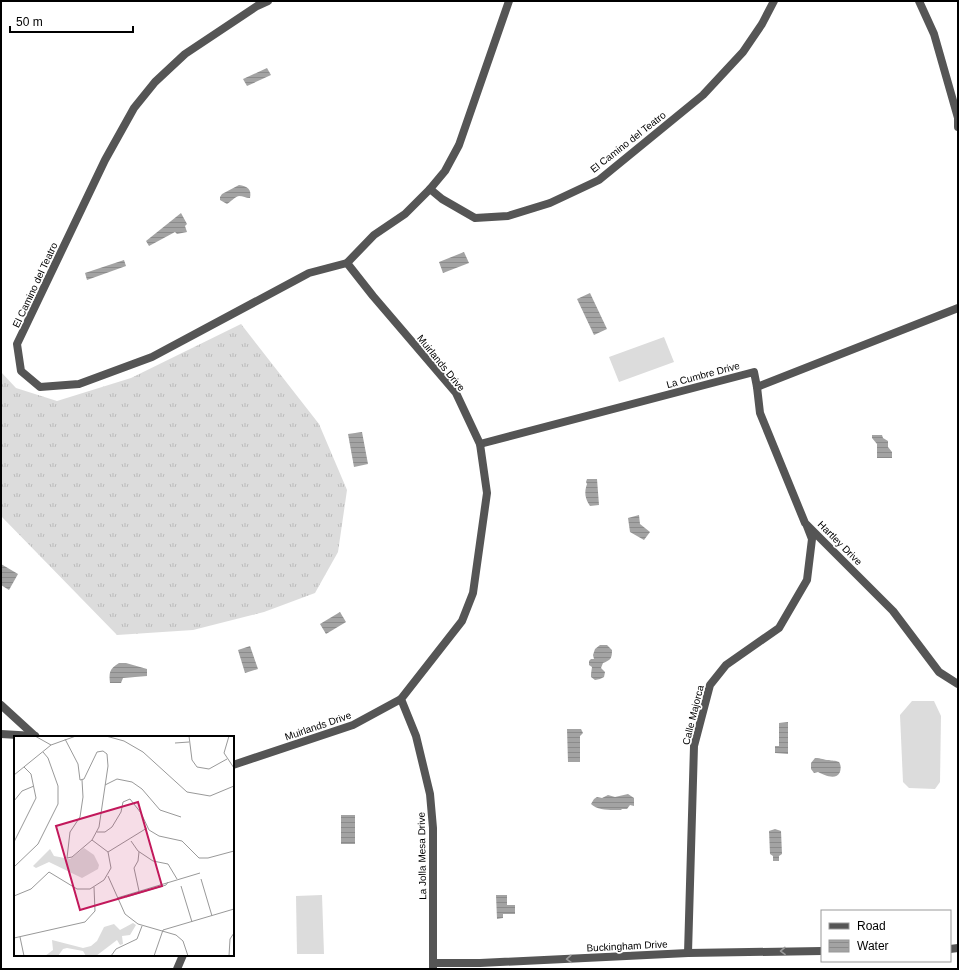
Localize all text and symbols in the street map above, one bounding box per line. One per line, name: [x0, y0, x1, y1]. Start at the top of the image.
scale bar: [10, 8, 133, 34]
text: 50 m: [16, 15, 43, 29]
street label: El Camino del Teatro: [588, 109, 668, 175]
street label: El Camino del Teatro: [10, 240, 60, 329]
street label: Muirlands Drive: [415, 333, 467, 394]
street label: La Cumbre Drive: [665, 360, 741, 390]
street label: Hartley Drive: [816, 519, 865, 568]
street label: Calle Majorca: [680, 684, 706, 746]
street label: Muirlands Drive: [283, 709, 353, 743]
inset map: [14, 736, 234, 956]
street label: La Jolla Mesa Drive: [416, 812, 428, 900]
legend: [821, 910, 951, 962]
text: Road: [857, 919, 886, 933]
street label: Buckingham Drive: [586, 938, 668, 954]
text: Water: [857, 939, 889, 953]
one-way arrow: [780, 947, 786, 956]
one-way arrow: [566, 954, 572, 963]

